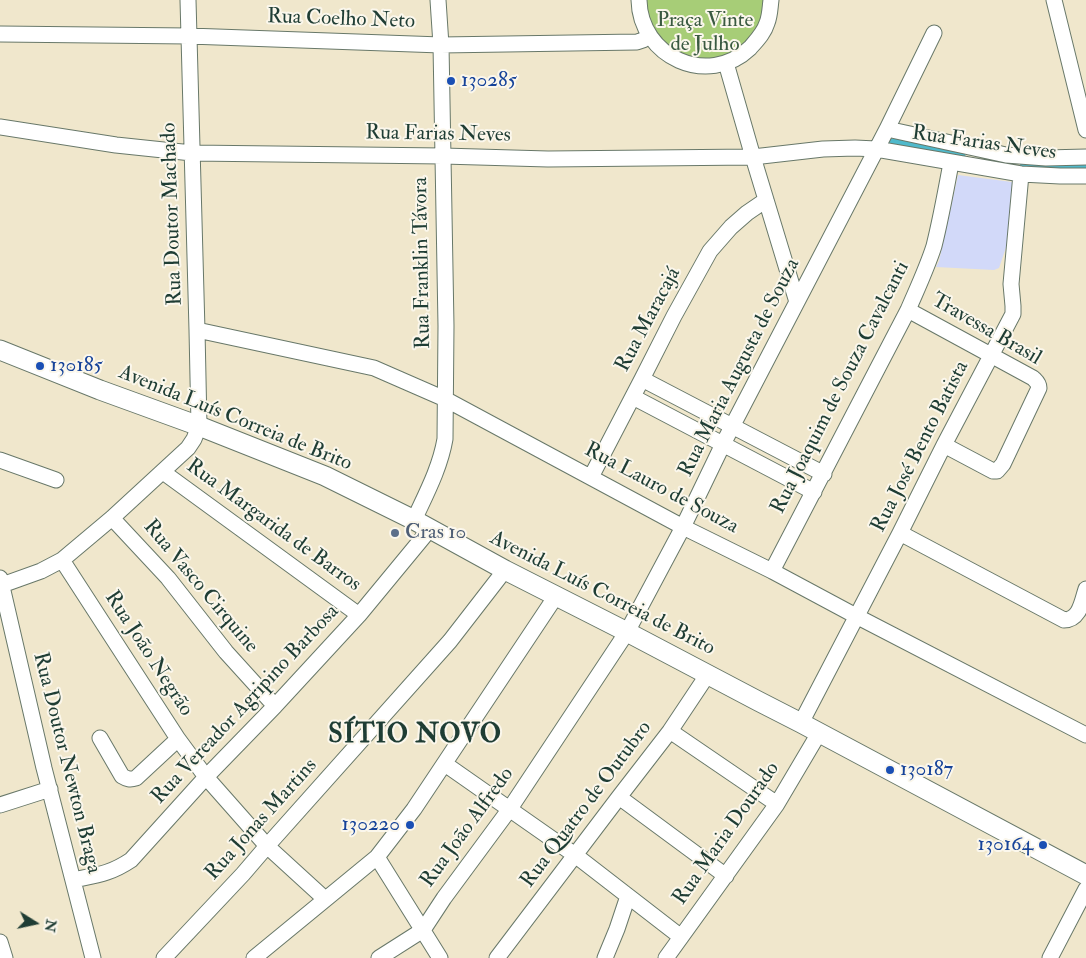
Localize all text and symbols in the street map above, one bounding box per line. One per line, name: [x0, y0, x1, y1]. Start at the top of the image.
street label: Rua Coelho Neto: [267, 5, 415, 35]
park label: Praça Vinte de Julho: [657, 8, 753, 58]
place label: 130285: [461, 68, 517, 94]
marker: 130285: [445, 75, 457, 87]
street label: Rua Farias Neves: [365, 121, 511, 149]
street label: Rua Farias Neves: [910, 121, 1058, 167]
street label: Rua Doutor Machado: [157, 122, 189, 306]
street label: Rua Franklin Távora: [409, 177, 437, 349]
street label: Rua Maria Augusta de Souza: [674, 255, 806, 481]
street label: Rua Joaquim de Souza Cavalcanti: [766, 258, 916, 518]
street label: Rua Maracajá: [611, 263, 687, 377]
street label: Travessa Brasil: [927, 288, 1045, 372]
place label: 130185: [50, 353, 103, 379]
street label: Rua José Bento Batista: [867, 357, 975, 537]
marker: 130185: [34, 360, 46, 372]
street label: Avenida Luís Correia de Brito: [115, 361, 355, 477]
street label: Rua Lauro de Souza: [580, 438, 742, 540]
street label: Rua Margarida de Barros: [181, 454, 365, 598]
street label: Rua Vasco Cirquine: [137, 515, 263, 659]
place label: Cras 10: [405, 520, 466, 546]
street label: Avenida Luís Correia de Brito: [485, 526, 719, 662]
marker: Cras 10: [389, 527, 401, 539]
street label: Rua João Negrão: [98, 587, 198, 721]
street label: Rua Vereador Agripino Barbosa: [147, 600, 345, 810]
street label: Rua Doutor Newton Braga: [26, 650, 106, 876]
street label: Rua Quatro de Outubro: [516, 717, 658, 893]
district label: SÍTIO NOVO: [327, 720, 503, 752]
street label: Rua Jonas Martins: [201, 754, 323, 886]
place label: 130187: [900, 757, 953, 783]
street label: Rua Maria Dourado: [668, 758, 786, 910]
street label: Rua João Alfredo: [416, 763, 520, 893]
marker: 130187: [884, 764, 896, 776]
place label: 130220: [342, 812, 400, 838]
marker: 130220: [404, 819, 416, 831]
place label: 130164: [978, 832, 1033, 858]
marker: 130164: [1037, 839, 1049, 851]
north arrow: [10, 898, 60, 948]
text: N: [41, 918, 60, 933]

